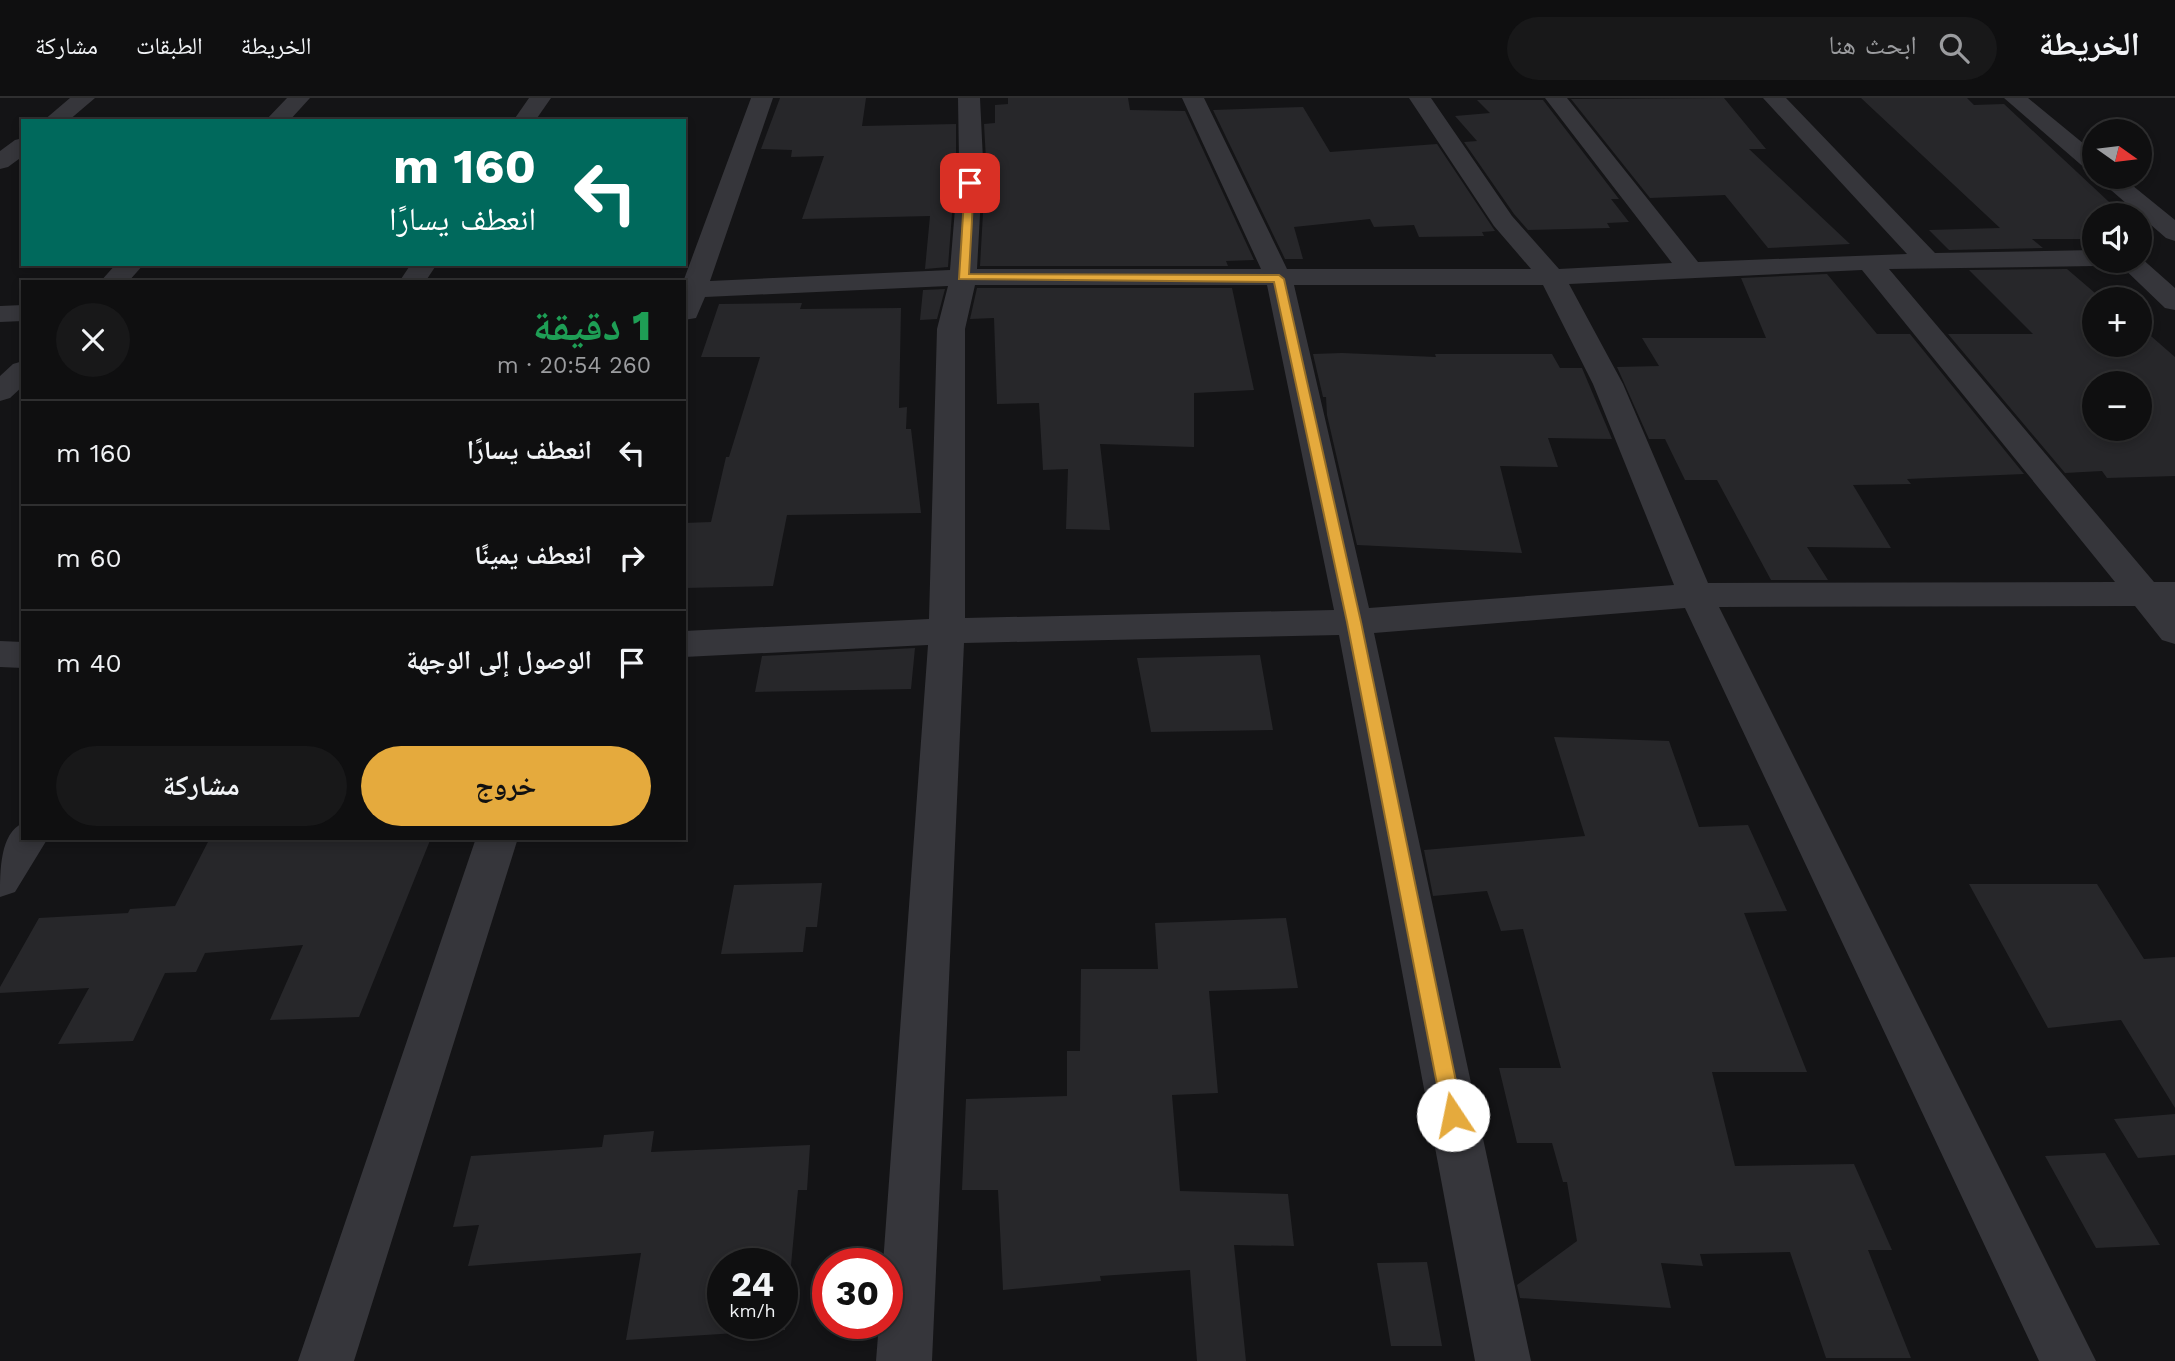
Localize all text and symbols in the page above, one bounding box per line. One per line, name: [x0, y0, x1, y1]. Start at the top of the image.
search box: [1507, 17, 1997, 80]
text: الخريطة: [2039, 24, 2140, 63]
icon: search: [1935, 29, 1973, 67]
text: ابحث هنا: [1829, 30, 1917, 60]
text: مشاركة: [35, 32, 98, 60]
text: الطبقات: [136, 32, 203, 60]
text: الخريطة: [241, 32, 311, 60]
north arrow: [2082, 119, 2152, 189]
map controls: [2082, 119, 2152, 441]
text: 160 m: [393, 137, 536, 195]
icon: left: [560, 147, 651, 238]
pin: [940, 153, 1000, 213]
icon: arrive: [951, 164, 989, 202]
text: انعطف يسارًا: [389, 200, 536, 238]
button: sound: [2082, 203, 2152, 273]
button: +: [2082, 287, 2152, 357]
text: 1 دقيقة: [533, 301, 651, 350]
button: close: [56, 303, 130, 377]
text: 260 m · 20:54: [497, 352, 651, 379]
button: −: [2082, 371, 2152, 441]
icon: left: [613, 434, 651, 472]
text: انعطف يسارًا: [467, 435, 592, 465]
text: 160 m: [56, 438, 132, 468]
icon: right: [613, 539, 651, 577]
text: انعطف يمينًا: [474, 540, 592, 570]
text: 60 m: [56, 543, 122, 573]
icon: arrive: [613, 644, 651, 682]
text: الوصول إلى الوجهة: [406, 645, 592, 675]
text: 40 m: [56, 648, 122, 678]
button: مشاركة: [56, 746, 347, 826]
button: خروج: [361, 746, 651, 826]
position arrow: [1416, 1078, 1490, 1152]
speed limit sign: 30: [812, 1248, 903, 1339]
text: 24: [731, 1263, 774, 1305]
text: km/h: [729, 1300, 776, 1321]

